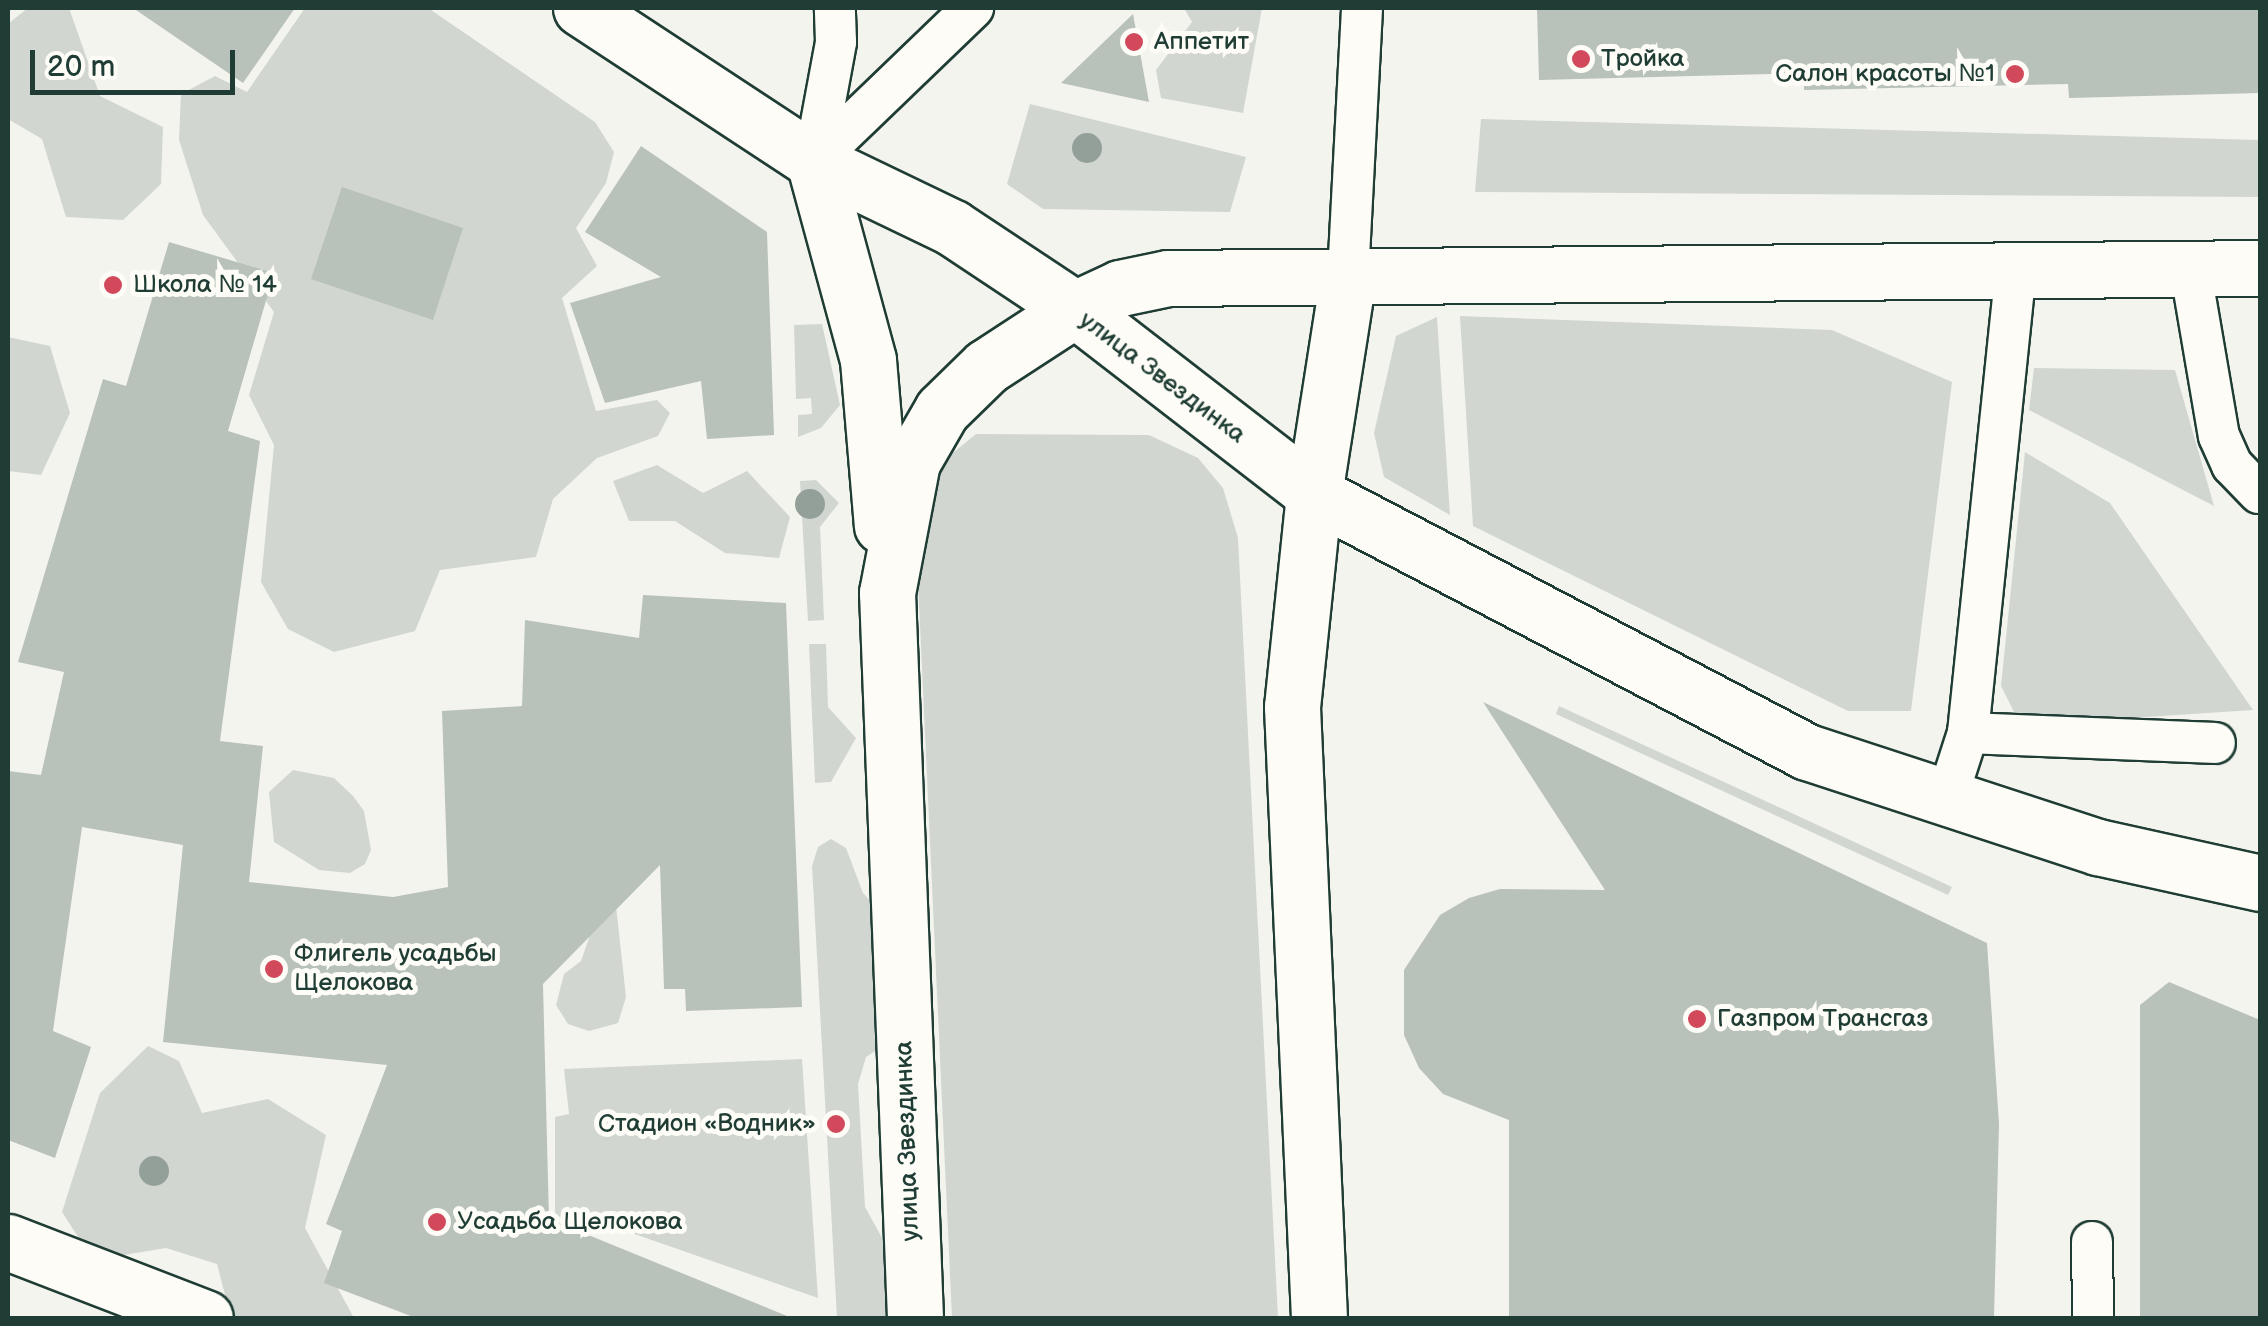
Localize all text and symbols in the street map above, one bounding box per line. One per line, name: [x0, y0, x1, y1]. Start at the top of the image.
place label: Аппетит: [1154, 27, 1249, 57]
scale bar: [35, 30, 240, 92]
marker: Аппетит: [1123, 31, 1145, 53]
place label: Тройка: [1601, 44, 1685, 74]
marker: Тройка: [1570, 48, 1592, 70]
text: 20 m: [47, 49, 115, 85]
place label: Салон красоты №1: [1775, 59, 1995, 89]
marker: Салон красоты №1: [2004, 63, 2026, 85]
place label: Школа № 14: [133, 270, 277, 300]
marker: Школа № 14: [102, 274, 124, 296]
street label: улица Звездинка: [1073, 306, 1251, 450]
place label: Флигель усадьбы Щелокова: [294, 940, 496, 999]
marker: Флигель усадьбы Щелокова: [263, 958, 285, 980]
place label: Газпром Трансгаз: [1717, 1004, 1928, 1034]
marker: Газпром Трансгаз: [1686, 1008, 1708, 1030]
street label: улица Звездинка: [890, 1040, 926, 1242]
place label: Стадион «Водник»: [598, 1109, 816, 1139]
marker: Стадион «Водник»: [825, 1113, 847, 1135]
place label: Усадьба Щелокова: [457, 1207, 683, 1237]
marker: Усадьба Щелокова: [426, 1211, 448, 1233]

